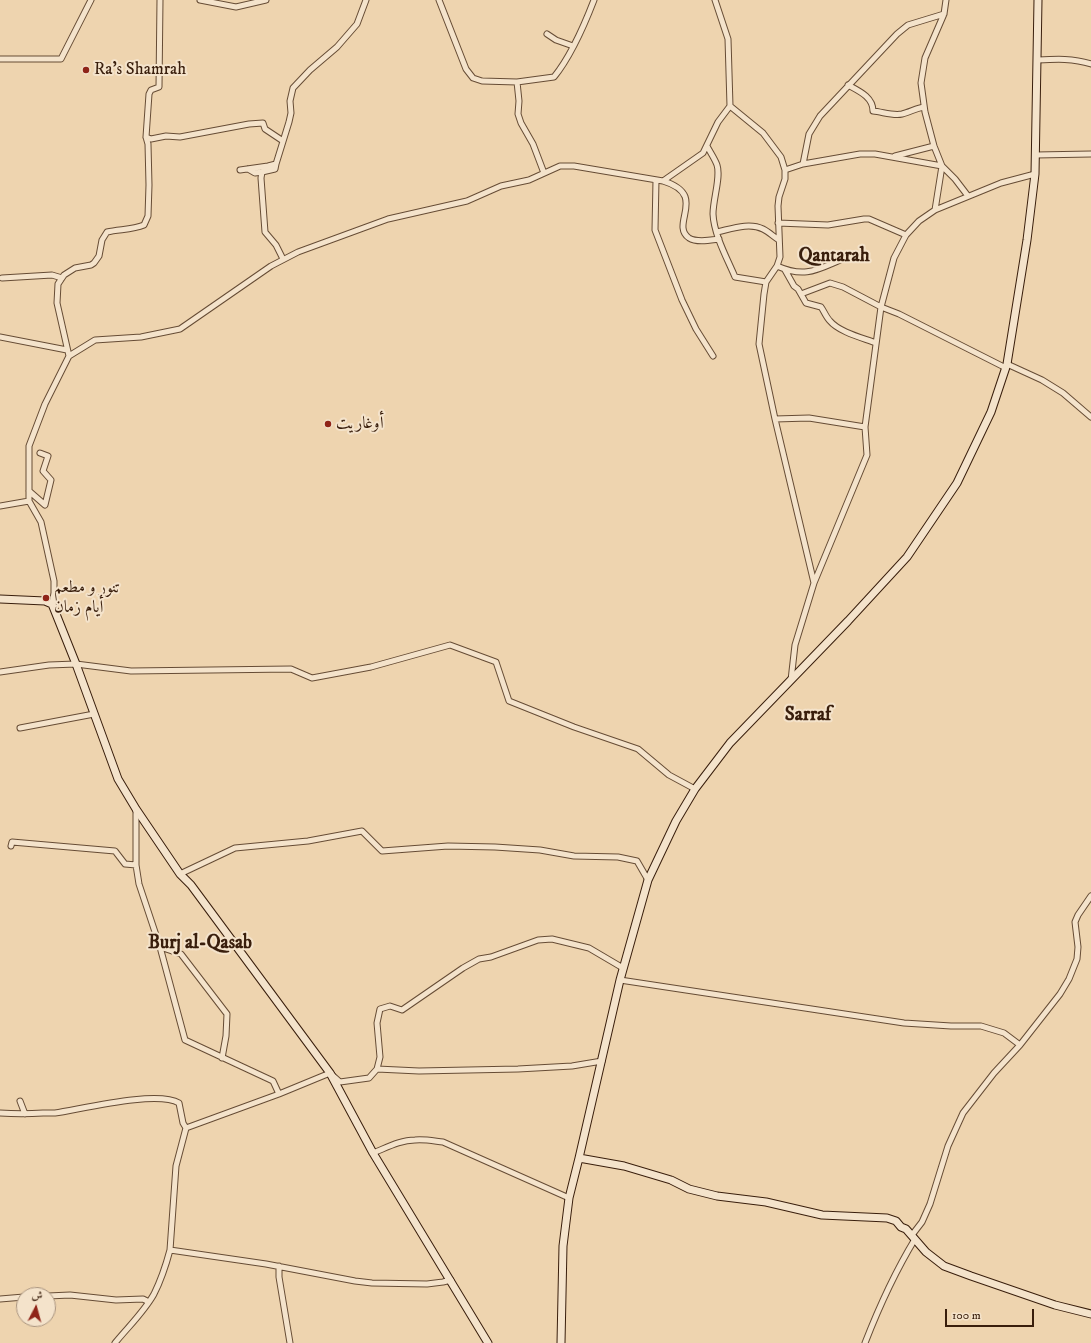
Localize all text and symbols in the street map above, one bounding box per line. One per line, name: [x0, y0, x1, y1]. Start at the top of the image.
place label: Ra's Shamrah: [94, 60, 186, 80]
marker: Ra's Shamrah: [81, 65, 91, 75]
district label: Qantarah: [798, 246, 870, 268]
place label: أوغاريت: [336, 414, 384, 434]
marker: أوغاريت: [323, 419, 333, 429]
place label: تنور و مطعم أيام زمان: [54, 578, 120, 618]
marker: تنور و مطعم أيام زمان: [41, 593, 51, 603]
district label: Sarraf: [785, 705, 831, 727]
district label: Burj al-Qasab: [148, 933, 252, 955]
north arrow: [16, 1287, 56, 1327]
text: ش: [31, 1289, 43, 1304]
scale bar: [947, 1301, 1036, 1327]
text: 100 m: [952, 1308, 981, 1323]

